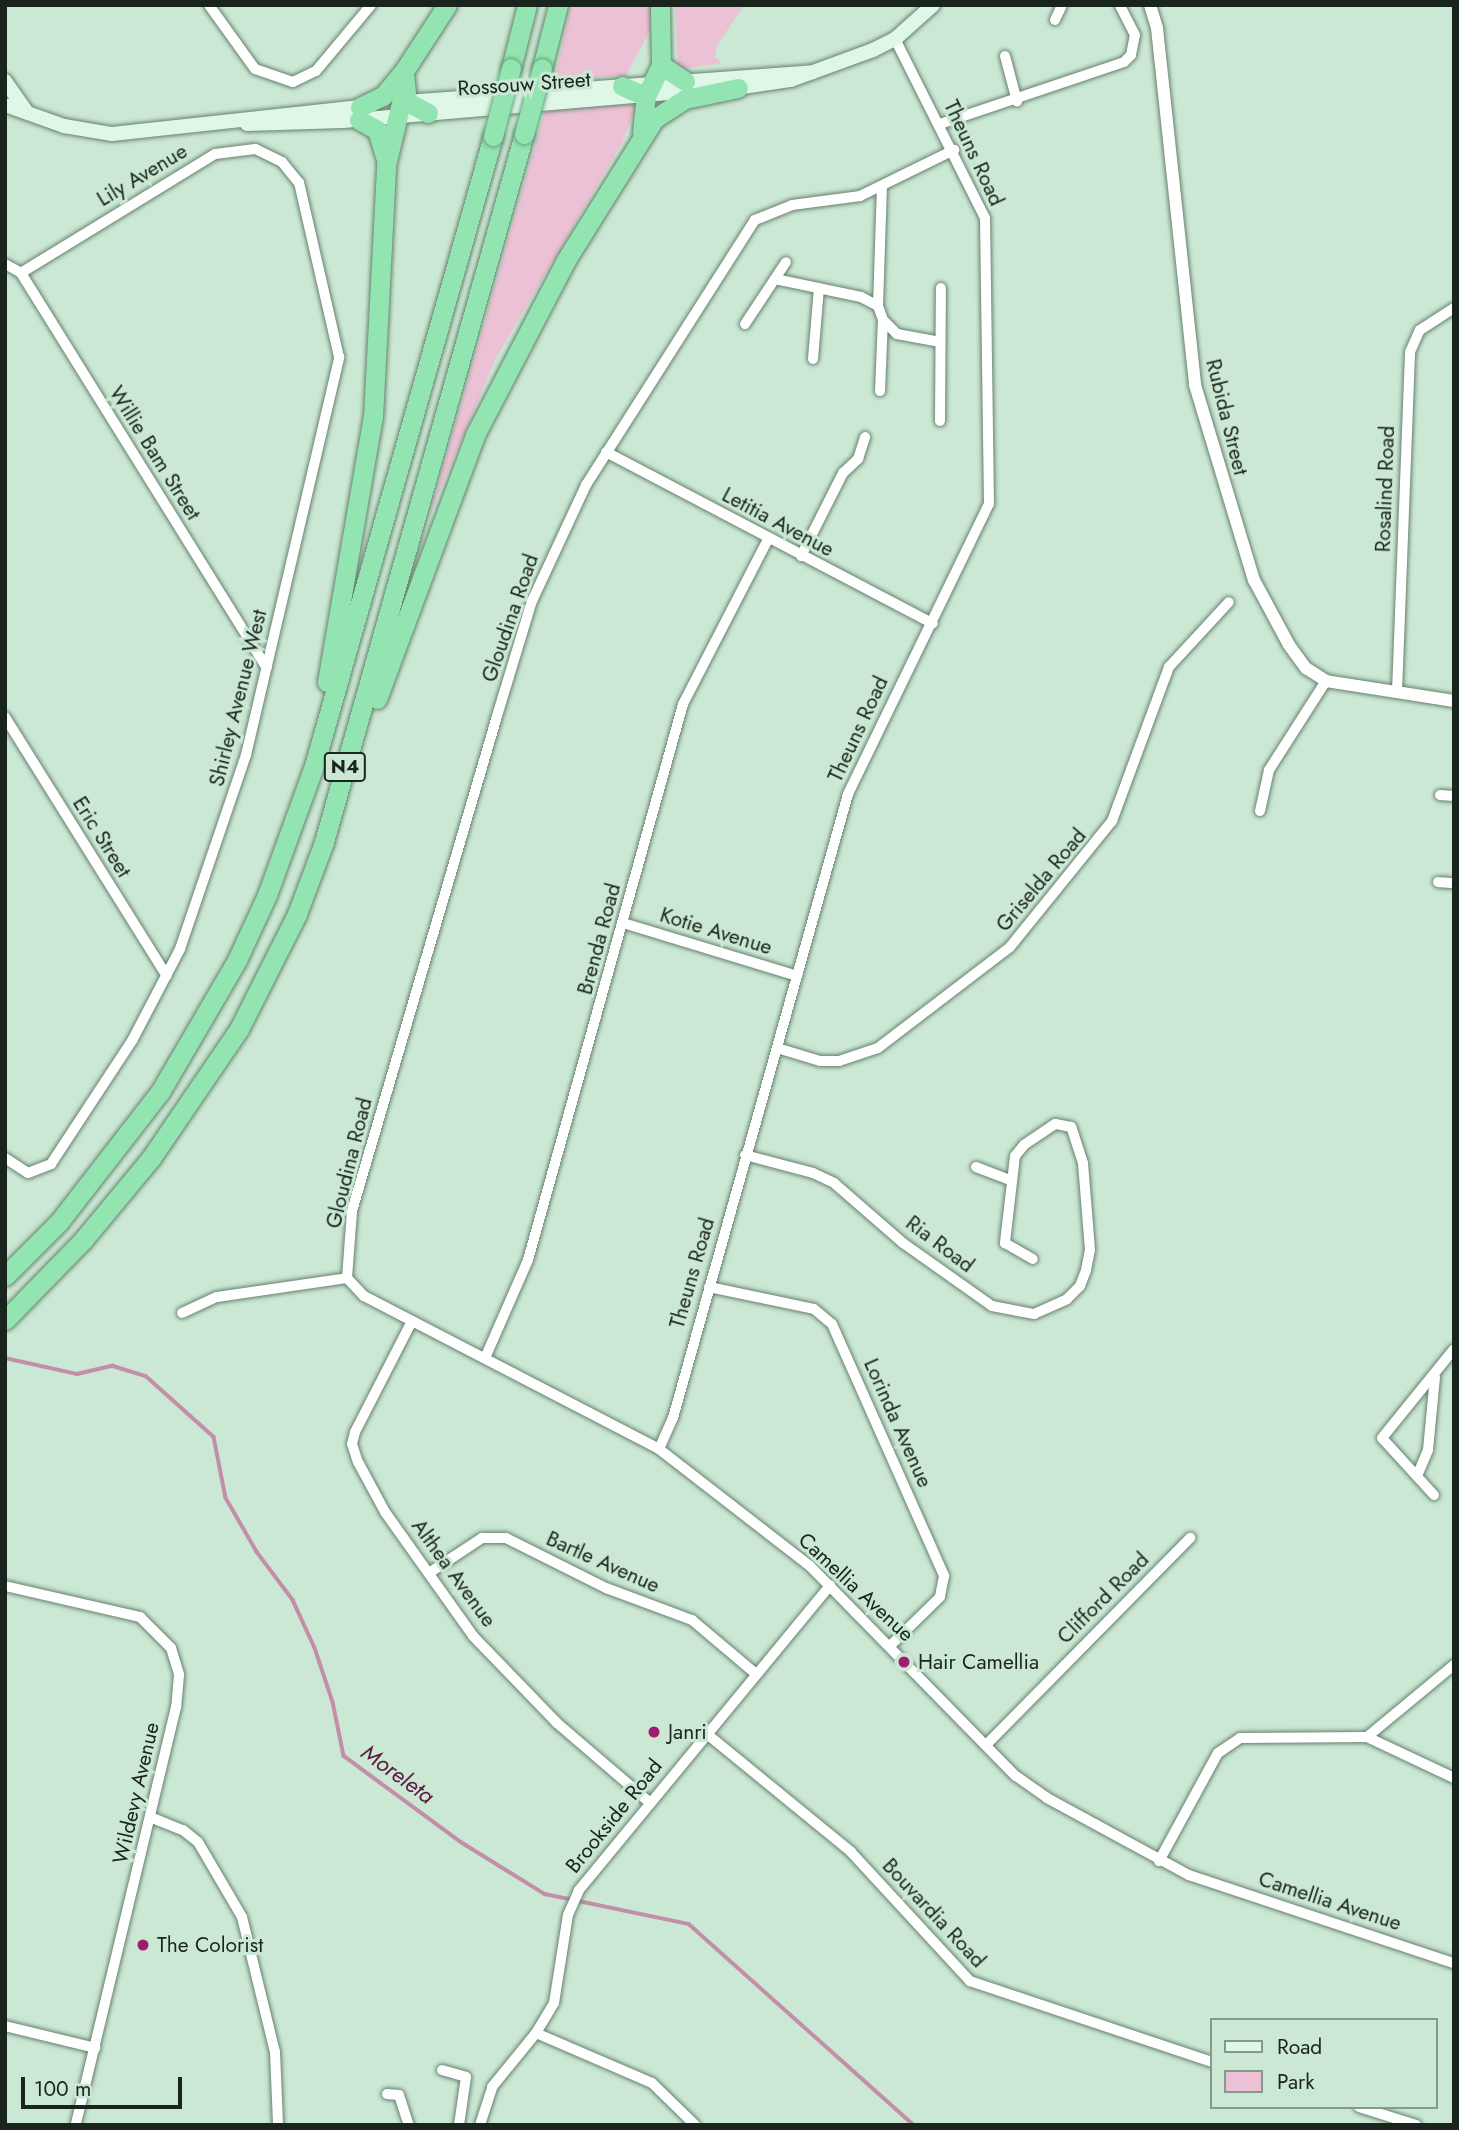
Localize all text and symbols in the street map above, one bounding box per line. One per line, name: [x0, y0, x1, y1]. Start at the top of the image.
street label: Rossouw Street: [457, 67, 591, 101]
street label: Theuns Road: [939, 96, 1009, 210]
street label: Lily Avenue: [92, 138, 192, 212]
street label: Rubida Street: [1200, 356, 1254, 478]
street label: Willie Bam Street: [104, 381, 206, 525]
street label: Rosalind Road: [1370, 425, 1400, 553]
street label: Letitia Avenue: [718, 482, 838, 562]
street label: Gloudina Road: [476, 551, 544, 685]
street label: Shirley Avenue West: [204, 607, 272, 789]
street label: Theuns Road: [823, 672, 893, 786]
road number: N4: [322, 752, 368, 782]
street label: Eric Street: [67, 792, 137, 882]
street label: Griselda Road: [991, 823, 1091, 937]
street label: Brenda Road: [572, 881, 626, 997]
street label: Kotie Avenue: [657, 902, 775, 960]
street label: Gloudina Road: [321, 1095, 377, 1231]
street label: Ria Road: [901, 1210, 979, 1278]
street label: Theuns Road: [664, 1215, 720, 1331]
street label: Lorinda Avenue: [858, 1355, 938, 1491]
street label: Althea Avenue: [406, 1514, 502, 1632]
street label: Bartle Avenue: [542, 1526, 664, 1598]
street label: Camellia Avenue: [793, 1527, 919, 1647]
street label: Clifford Road: [1052, 1547, 1154, 1649]
place label: Hair Camellia: [918, 1649, 1039, 1675]
marker: Hair Camellia: [896, 1654, 912, 1670]
place label: Janri: [668, 1719, 707, 1745]
street label: Wildevy Avenue: [107, 1720, 165, 1866]
marker: Janri: [646, 1724, 662, 1740]
water label: Moreleta: [356, 1738, 440, 1810]
street label: Brookside Road: [560, 1754, 668, 1878]
street label: Bouvardia Road: [877, 1853, 991, 1973]
street label: Camellia Avenue: [1255, 1866, 1405, 1936]
place label: The Colorist: [157, 1932, 263, 1958]
marker: The Colorist: [135, 1937, 151, 1953]
legend: [1210, 2018, 1438, 2109]
text: Road: [1277, 2032, 1322, 2062]
scale bar: [24, 2064, 186, 2108]
text: Park: [1277, 2067, 1314, 2097]
text: 100 m: [34, 2074, 91, 2104]

